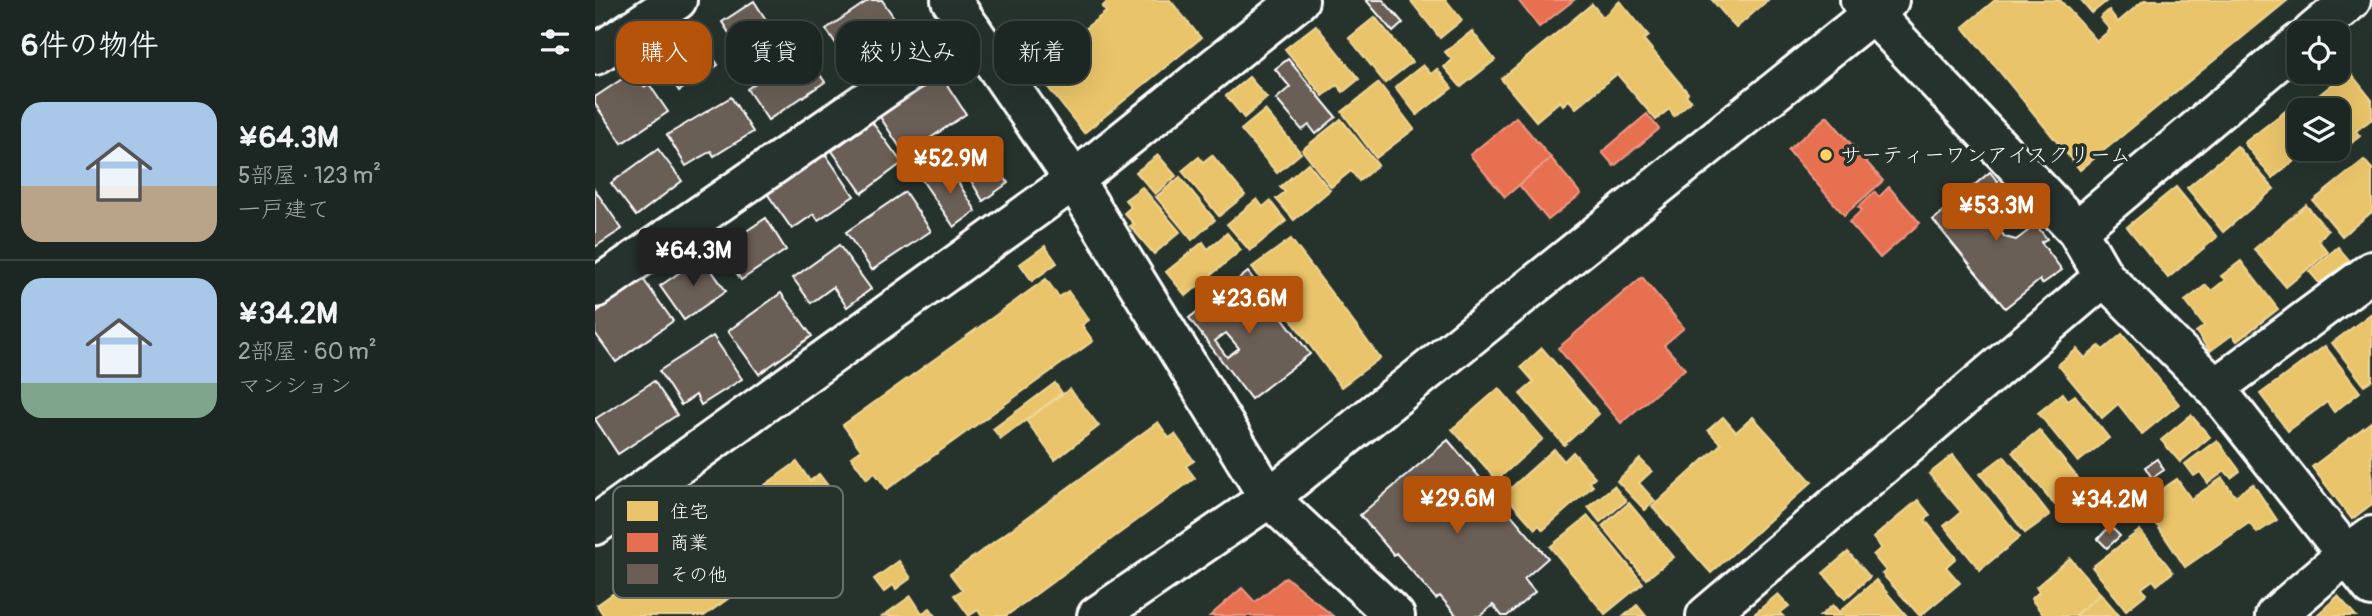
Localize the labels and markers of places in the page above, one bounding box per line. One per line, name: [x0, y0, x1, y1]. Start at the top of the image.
pin: ¥52.9M: [893, 136, 1007, 196]
place label: サーティーワンアイスクリーム: [1840, 142, 2131, 169]
marker: サーティーワンアイスクリーム: [1818, 147, 1834, 163]
pin: ¥53.3M: [1939, 184, 2053, 243]
pin: ¥64.3M: [636, 229, 750, 288]
pin: ¥23.6M: [1192, 276, 1306, 336]
pin: ¥29.6M: [1400, 476, 1514, 536]
pin: ¥34.2M: [2052, 477, 2166, 537]

